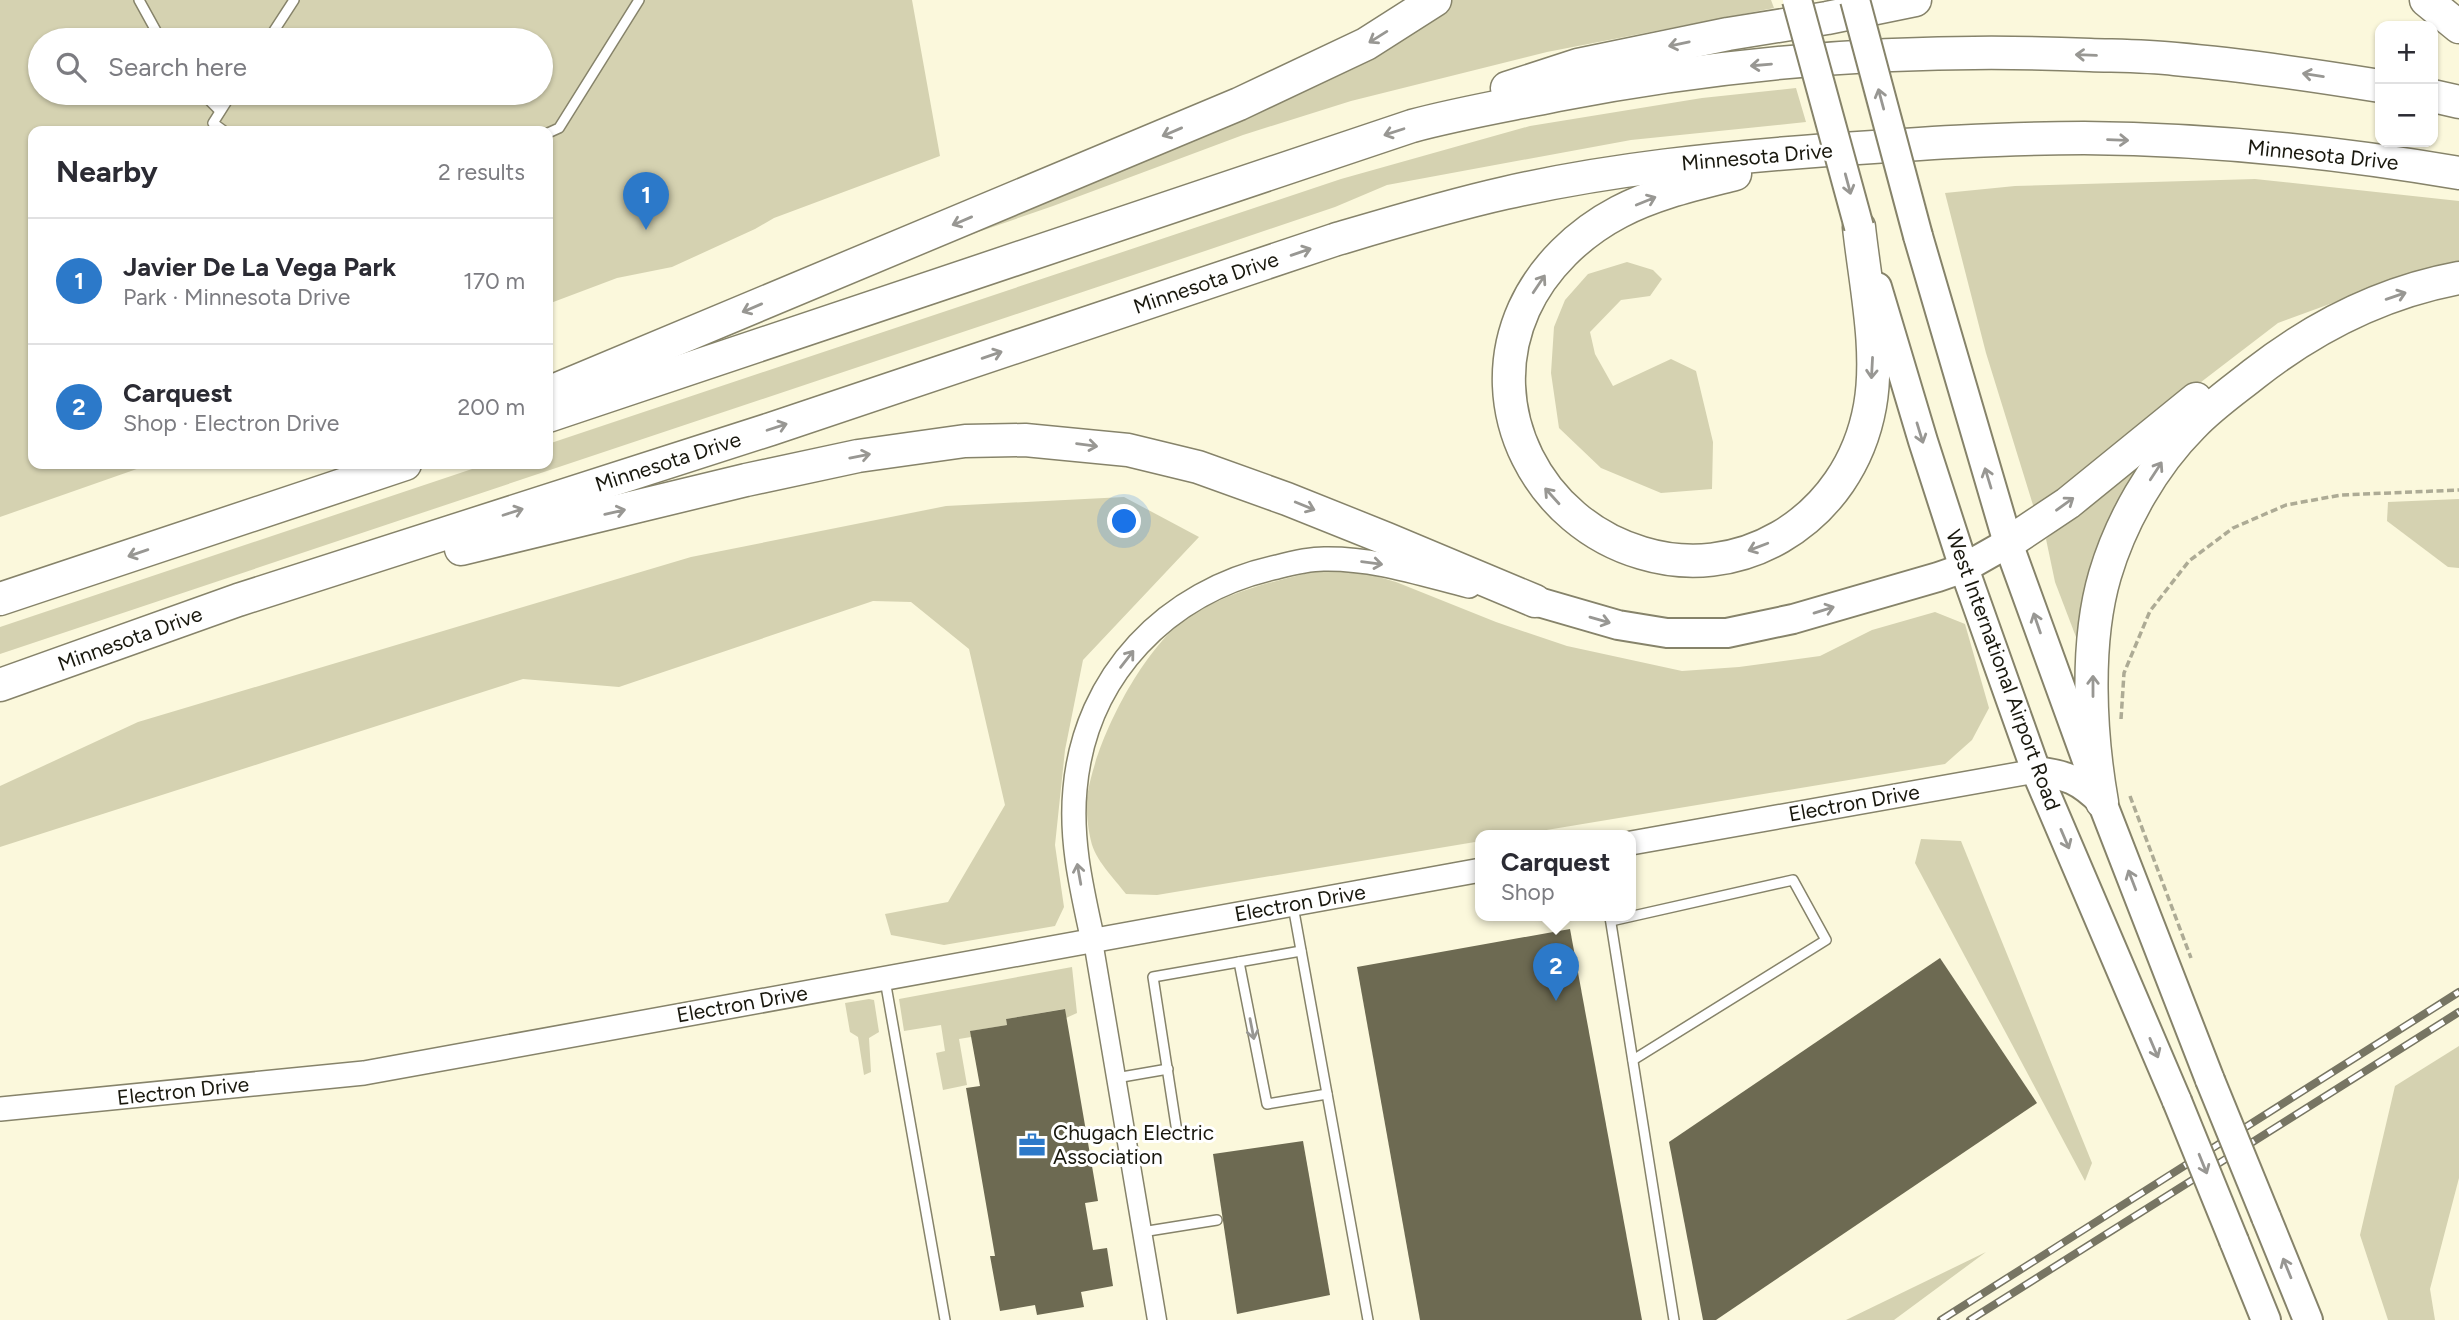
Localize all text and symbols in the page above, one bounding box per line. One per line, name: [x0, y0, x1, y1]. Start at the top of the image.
map controls: [2375, 21, 2438, 147]
button: +: [2375, 21, 2438, 84]
search box: [28, 28, 553, 105]
one-way arrow: [1368, 30, 1388, 44]
one-way arrow: [1668, 37, 1691, 51]
icon: search: [52, 48, 90, 86]
one-way arrow: [2075, 48, 2098, 61]
text: Search here: [108, 51, 247, 83]
one-way arrow: [1751, 59, 1773, 72]
one-way arrow: [2302, 68, 2325, 81]
button: −: [2375, 84, 2438, 147]
one-way arrow: [1874, 88, 1887, 110]
one-way arrow: [1161, 127, 1183, 140]
one-way arrow: [1383, 127, 1405, 140]
one-way arrow: [2106, 133, 2129, 146]
street label: Minnesota Drive: [2246, 134, 2400, 175]
street label: Minnesota Drive: [1680, 137, 1834, 176]
text: Nearby: [56, 153, 158, 190]
text: 2 results: [438, 158, 525, 186]
pin: 1: [623, 172, 669, 230]
one-way arrow: [1842, 173, 1855, 195]
one-way arrow: [1635, 193, 1656, 206]
one-way arrow: [951, 215, 973, 228]
one-way arrow: [1290, 245, 1312, 258]
street label: Minnesota Drive: [1130, 246, 1282, 319]
text: Javier De La Vega Park: [123, 251, 396, 283]
text: 1: [74, 267, 84, 295]
text: 170 m: [463, 267, 525, 295]
one-way arrow: [1532, 275, 1546, 294]
text: Park · Minnesota Drive: [123, 283, 350, 311]
one-way arrow: [2384, 289, 2406, 301]
one-way arrow: [742, 303, 763, 316]
one-way arrow: [981, 348, 1003, 360]
one-way arrow: [1865, 356, 1878, 379]
text: Carquest: [123, 377, 233, 409]
text: 2: [72, 393, 86, 421]
text: 200 m: [457, 393, 525, 421]
text: Shop · Electron Drive: [123, 409, 339, 437]
one-way arrow: [765, 420, 787, 433]
one-way arrow: [1915, 422, 1928, 444]
street label: Minnesota Drive: [592, 426, 744, 497]
one-way arrow: [1075, 439, 1097, 452]
one-way arrow: [848, 448, 871, 462]
one-way arrow: [2148, 462, 2163, 481]
one-way arrow: [1981, 467, 1994, 489]
one-way arrow: [1544, 487, 1560, 505]
one-way arrow: [2055, 497, 2074, 512]
one-way arrow: [1293, 500, 1315, 513]
your location: [1107, 504, 1141, 538]
one-way arrow: [502, 505, 524, 517]
one-way arrow: [603, 505, 626, 518]
street label: West International Airport Road: [1941, 526, 2066, 813]
one-way arrow: [1747, 542, 1769, 555]
one-way arrow: [128, 548, 150, 560]
one-way arrow: [1360, 556, 1383, 569]
street label: Minnesota Drive: [54, 601, 205, 676]
one-way arrow: [1812, 603, 1834, 616]
one-way arrow: [2030, 612, 2042, 634]
one-way arrow: [1589, 614, 1611, 627]
one-way arrow: [1120, 650, 1135, 669]
one-way arrow: [2086, 674, 2100, 697]
street label: Electron Drive: [1786, 779, 1921, 826]
one-way arrow: [2059, 827, 2072, 849]
popup: [1475, 830, 1636, 921]
text: Carquest: [1501, 846, 1610, 878]
one-way arrow: [1072, 863, 1085, 886]
one-way arrow: [2125, 870, 2138, 892]
text: Shop: [1501, 878, 1555, 906]
street label: Electron Drive: [1232, 879, 1367, 926]
pin: 2: [1533, 943, 1579, 1001]
street label: Electron Drive: [674, 980, 809, 1027]
one-way arrow: [1246, 1017, 1260, 1040]
one-way arrow: [2149, 1037, 2162, 1058]
street label: Electron Drive: [116, 1071, 250, 1110]
place label: Chugach Electric Association: [1053, 1120, 1214, 1169]
office icon: Chugach Electric Association: [1017, 1130, 1047, 1160]
one-way arrow: [2197, 1153, 2210, 1174]
one-way arrow: [2279, 1258, 2292, 1280]

